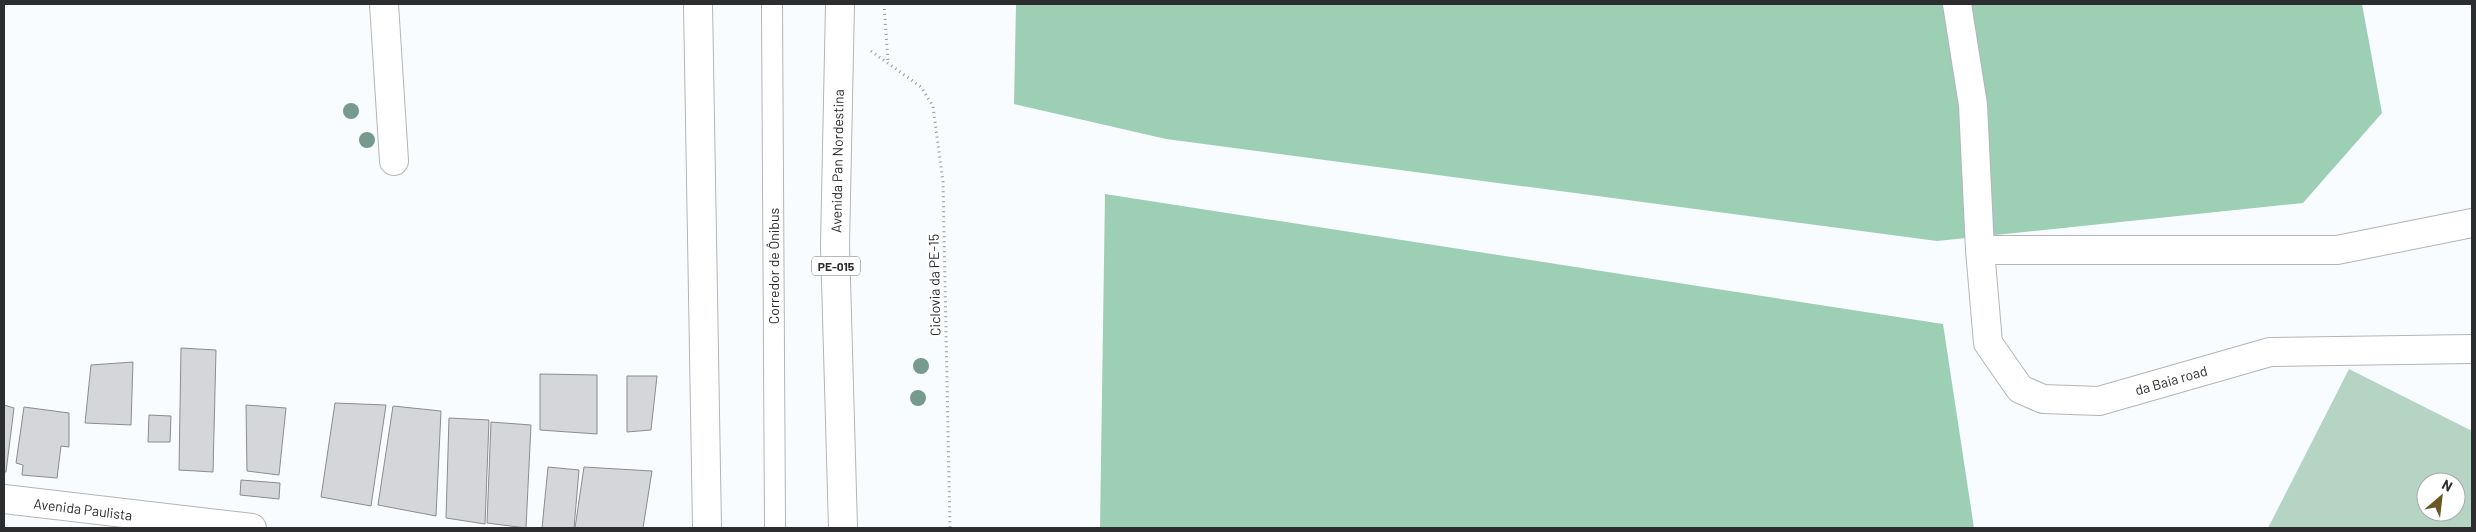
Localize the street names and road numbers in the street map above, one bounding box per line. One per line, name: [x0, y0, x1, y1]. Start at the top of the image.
street label: Avenida Pan Nordestina: [827, 89, 847, 233]
street label: Corredor de Ônibus: [765, 207, 782, 324]
street label: Ciclovia da PE-15: [925, 234, 943, 336]
road number: PE-015: [812, 256, 860, 276]
street label: da Baia road: [2133, 362, 2209, 398]
street label: Avenida Paulista: [33, 495, 133, 523]

